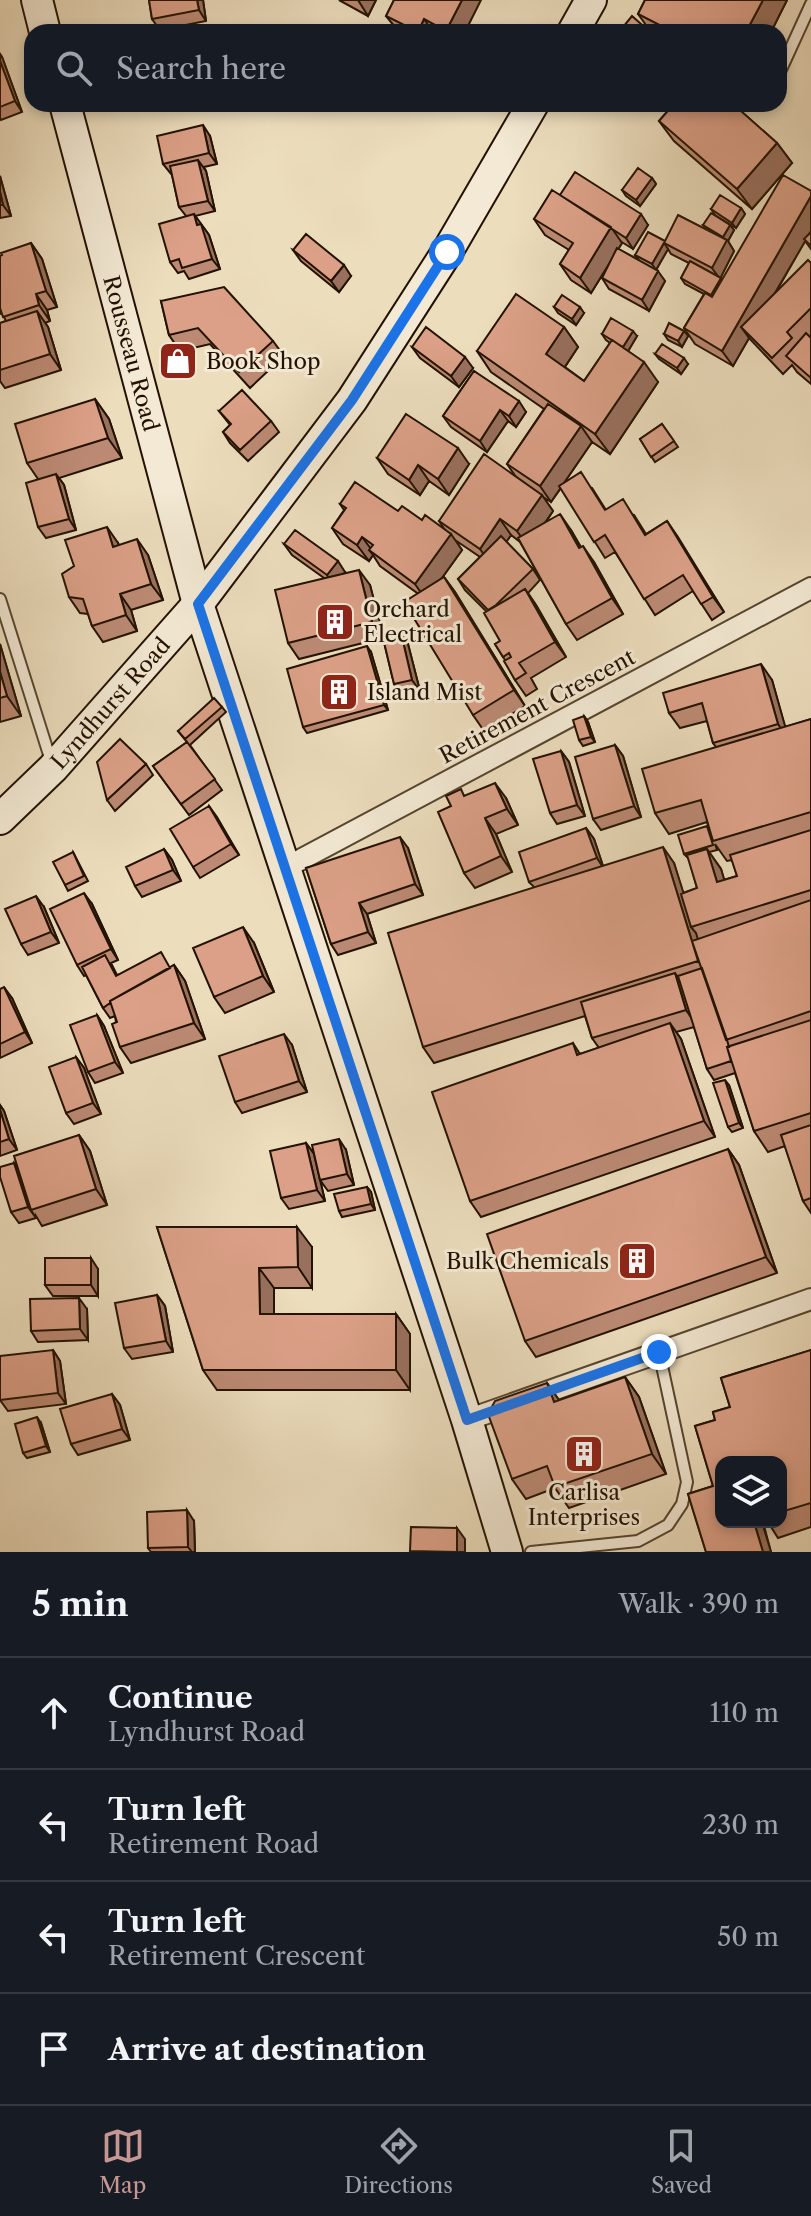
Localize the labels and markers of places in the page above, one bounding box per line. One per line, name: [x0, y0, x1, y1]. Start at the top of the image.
shop icon: Book Shop: [157, 340, 199, 382]
place label: Book Shop: [206, 348, 320, 375]
place label: Orchard Electrical: [363, 596, 462, 648]
building icon: Orchard Electrical: [314, 601, 356, 643]
building icon: Island Mist: [318, 671, 360, 713]
place label: Island Mist: [367, 679, 482, 706]
building icon: Bulk Chemicals: [616, 1240, 658, 1282]
place label: Bulk Chemicals: [446, 1248, 609, 1275]
building icon: Carlisa Interprises: [563, 1433, 605, 1475]
place label: Carlisa Interprises: [528, 1479, 640, 1531]

